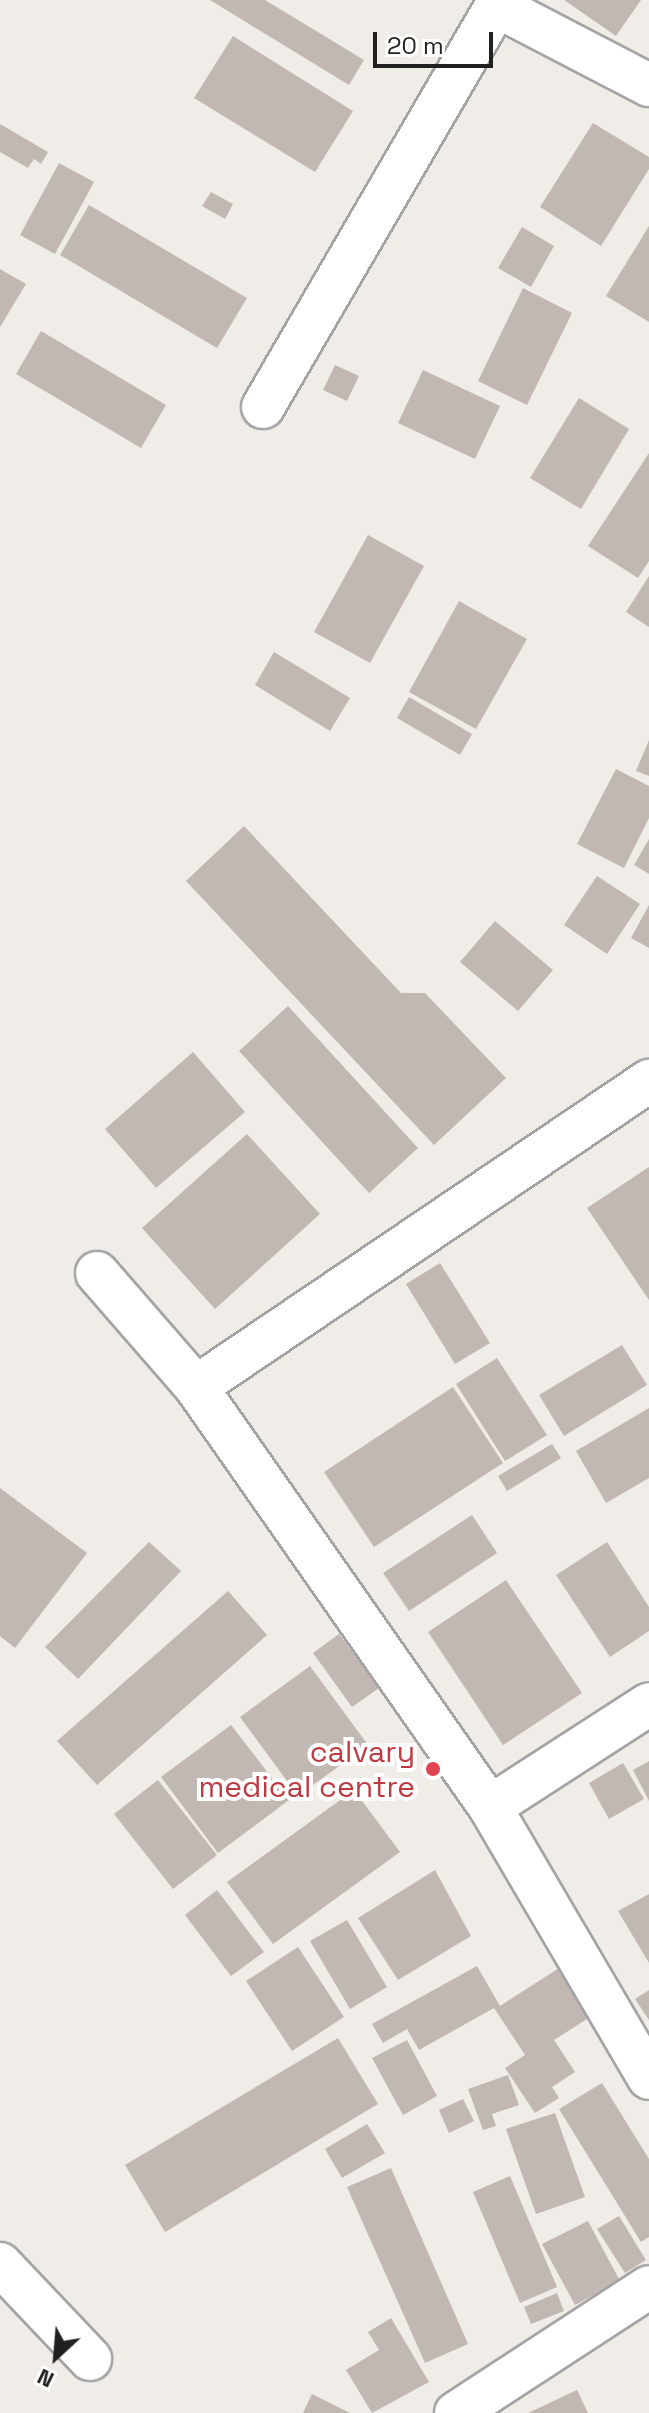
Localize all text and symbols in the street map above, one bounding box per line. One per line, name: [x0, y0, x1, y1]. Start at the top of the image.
scale bar: [377, 16, 497, 66]
text: 20 m: [387, 30, 444, 61]
place label: calvary medical centre: [199, 1734, 415, 1804]
marker: calvary medical centre: [422, 1758, 444, 1780]
north arrow: [16, 2317, 96, 2397]
text: N: [33, 2363, 58, 2394]

